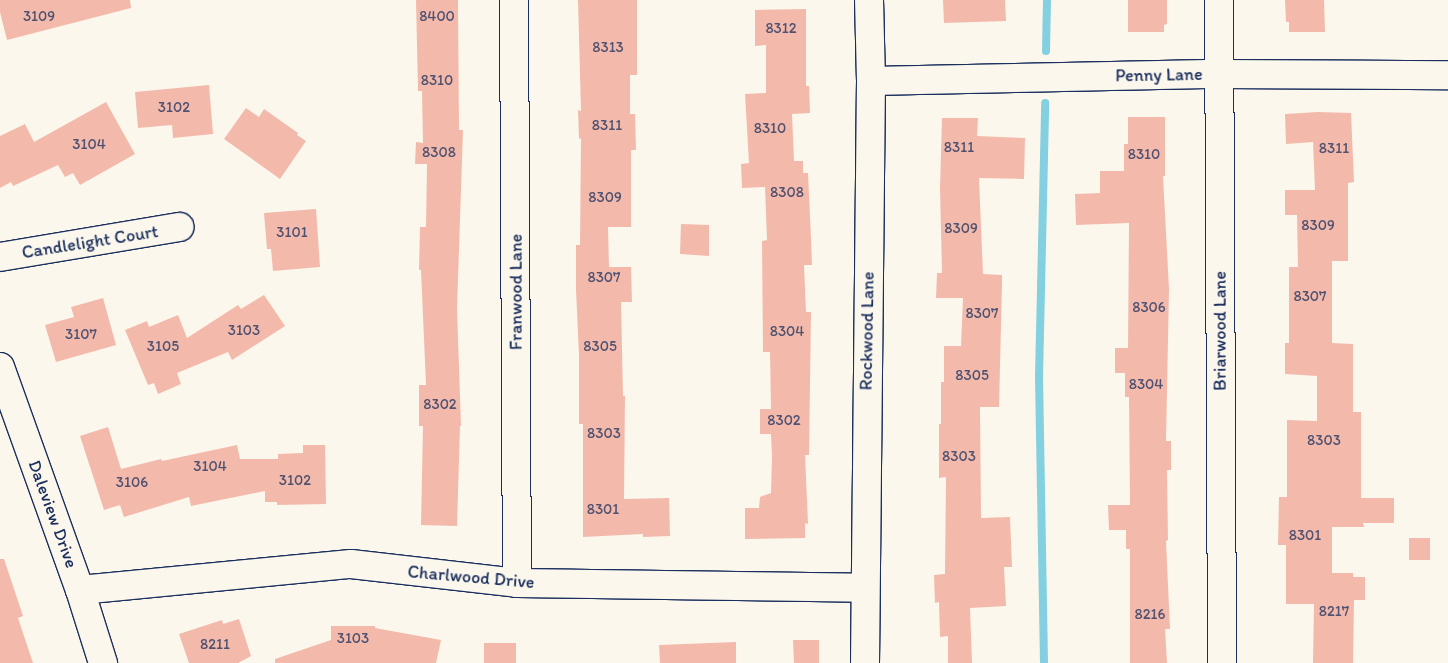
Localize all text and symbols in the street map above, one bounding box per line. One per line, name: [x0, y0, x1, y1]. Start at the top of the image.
house number: 3109: [23, 8, 55, 26]
house number: 8400: [419, 8, 455, 26]
house number: 8312: [765, 20, 797, 38]
house number: 8313: [592, 39, 624, 57]
street label: Penny Lane: [1115, 63, 1203, 87]
house number: 8310: [421, 72, 453, 90]
house number: 3102: [158, 99, 190, 117]
house number: 8311: [592, 117, 622, 135]
house number: 8310: [754, 120, 786, 138]
house number: 3104: [72, 136, 106, 154]
house number: 8311: [944, 139, 974, 157]
house number: 8311: [1319, 140, 1349, 158]
house number: 8308: [422, 144, 456, 162]
house number: 8310: [1128, 146, 1160, 164]
house number: 8308: [770, 184, 804, 202]
house number: 8309: [588, 189, 622, 207]
house number: 8309: [1301, 217, 1335, 235]
house number: 8309: [944, 220, 978, 238]
street label: Candlelight Court: [20, 221, 160, 263]
house number: 3101: [276, 224, 308, 242]
street label: Franwood Lane: [505, 234, 527, 350]
house number: 8307: [587, 269, 621, 287]
street label: Rockwood Lane: [855, 271, 879, 391]
street label: Briarwood Lane: [1209, 271, 1231, 391]
house number: 8307: [1293, 288, 1327, 306]
house number: 8306: [1132, 299, 1166, 317]
house number: 8307: [965, 305, 999, 323]
house number: 3103: [228, 322, 260, 340]
house number: 8304: [770, 323, 804, 341]
house number: 3107: [65, 326, 97, 344]
house number: 3105: [147, 338, 179, 356]
house number: 8305: [583, 338, 617, 356]
house number: 8305: [955, 367, 989, 385]
house number: 8304: [1129, 376, 1163, 394]
house number: 8302: [423, 396, 457, 414]
house number: 8302: [767, 412, 801, 430]
house number: 8303: [587, 425, 621, 443]
house number: 8303: [1307, 432, 1341, 450]
house number: 8303: [942, 448, 976, 466]
street label: Daleview Drive: [23, 457, 83, 571]
house number: 3104: [193, 458, 227, 476]
house number: 3102: [279, 472, 311, 490]
house number: 3106: [116, 474, 148, 492]
house number: 8301: [587, 501, 619, 519]
house number: 8301: [1289, 527, 1321, 545]
street label: Charlwood Drive: [407, 561, 535, 593]
house number: 8217: [1319, 603, 1349, 621]
house number: 8216: [1134, 606, 1166, 624]
house number: 3103: [337, 630, 369, 648]
house number: 8211: [200, 636, 230, 654]

